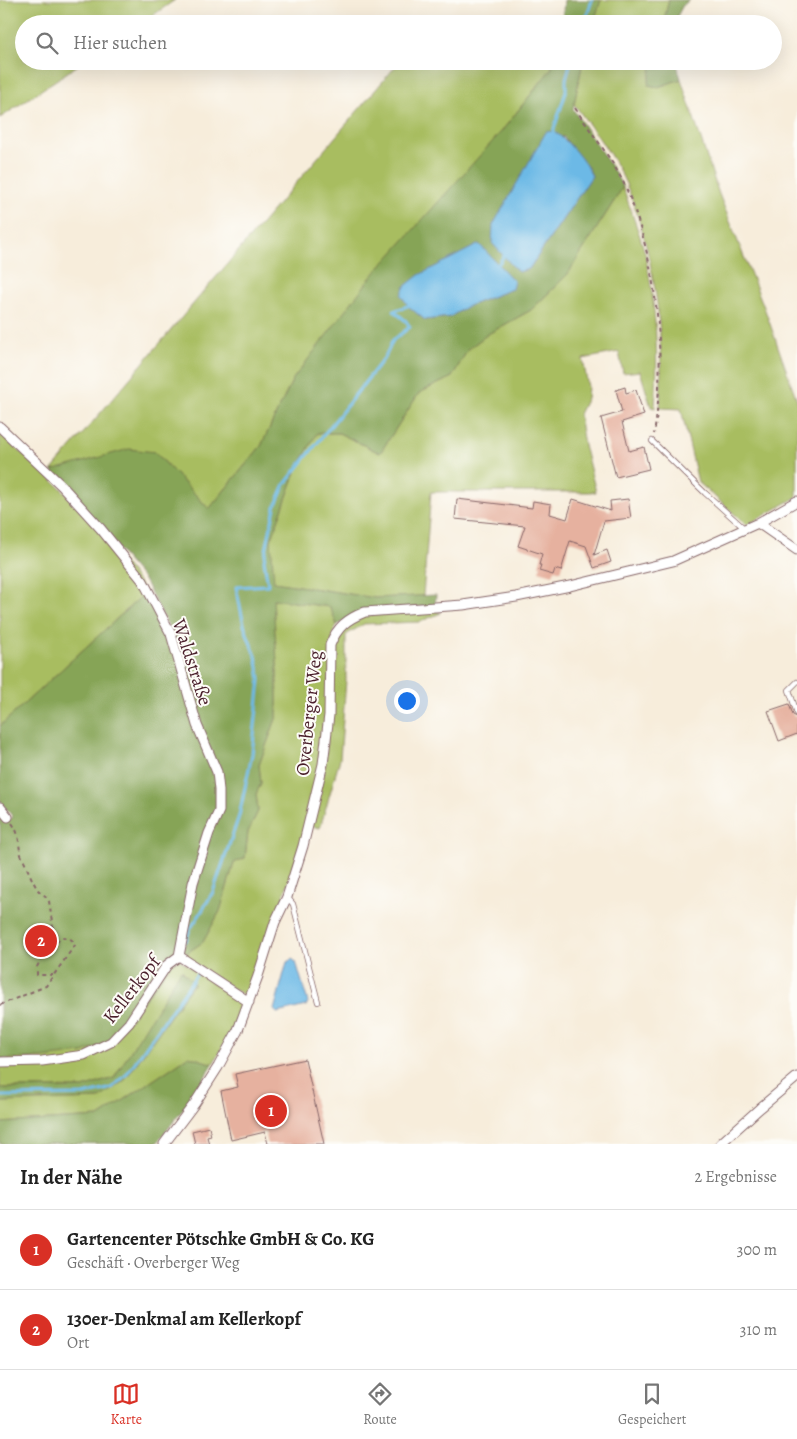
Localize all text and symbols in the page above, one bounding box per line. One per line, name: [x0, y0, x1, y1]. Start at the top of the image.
search box: [15, 15, 782, 70]
icon: search: [33, 29, 61, 57]
text: Hier suchen: [73, 30, 167, 56]
street label: Waldstraße: [166, 615, 218, 709]
street label: Overberger Weg: [289, 649, 329, 777]
your location: [394, 688, 420, 714]
pin: 2: [25, 922, 57, 960]
street label: Kellerkopf: [97, 948, 168, 1029]
pin: 1: [255, 1092, 287, 1130]
text: In der Nähe: [20, 1163, 122, 1191]
text: 2 Ergebnisse: [695, 1166, 777, 1188]
text: Gartencenter Pötschke GmbH & Co. KG: [67, 1226, 375, 1252]
text: 1: [33, 1239, 39, 1261]
text: 300 m: [737, 1239, 777, 1261]
text: Geschäft · Overberger Weg: [67, 1252, 240, 1274]
text: 130er-Denkmal am Kellerkopf: [67, 1306, 301, 1332]
text: 2: [32, 1319, 40, 1341]
text: 310 m: [740, 1319, 777, 1341]
text: Ort: [67, 1332, 89, 1354]
tab: Karte: [111, 1380, 142, 1429]
tab: Route: [363, 1380, 397, 1429]
tab: Gespeichert: [618, 1380, 686, 1429]

